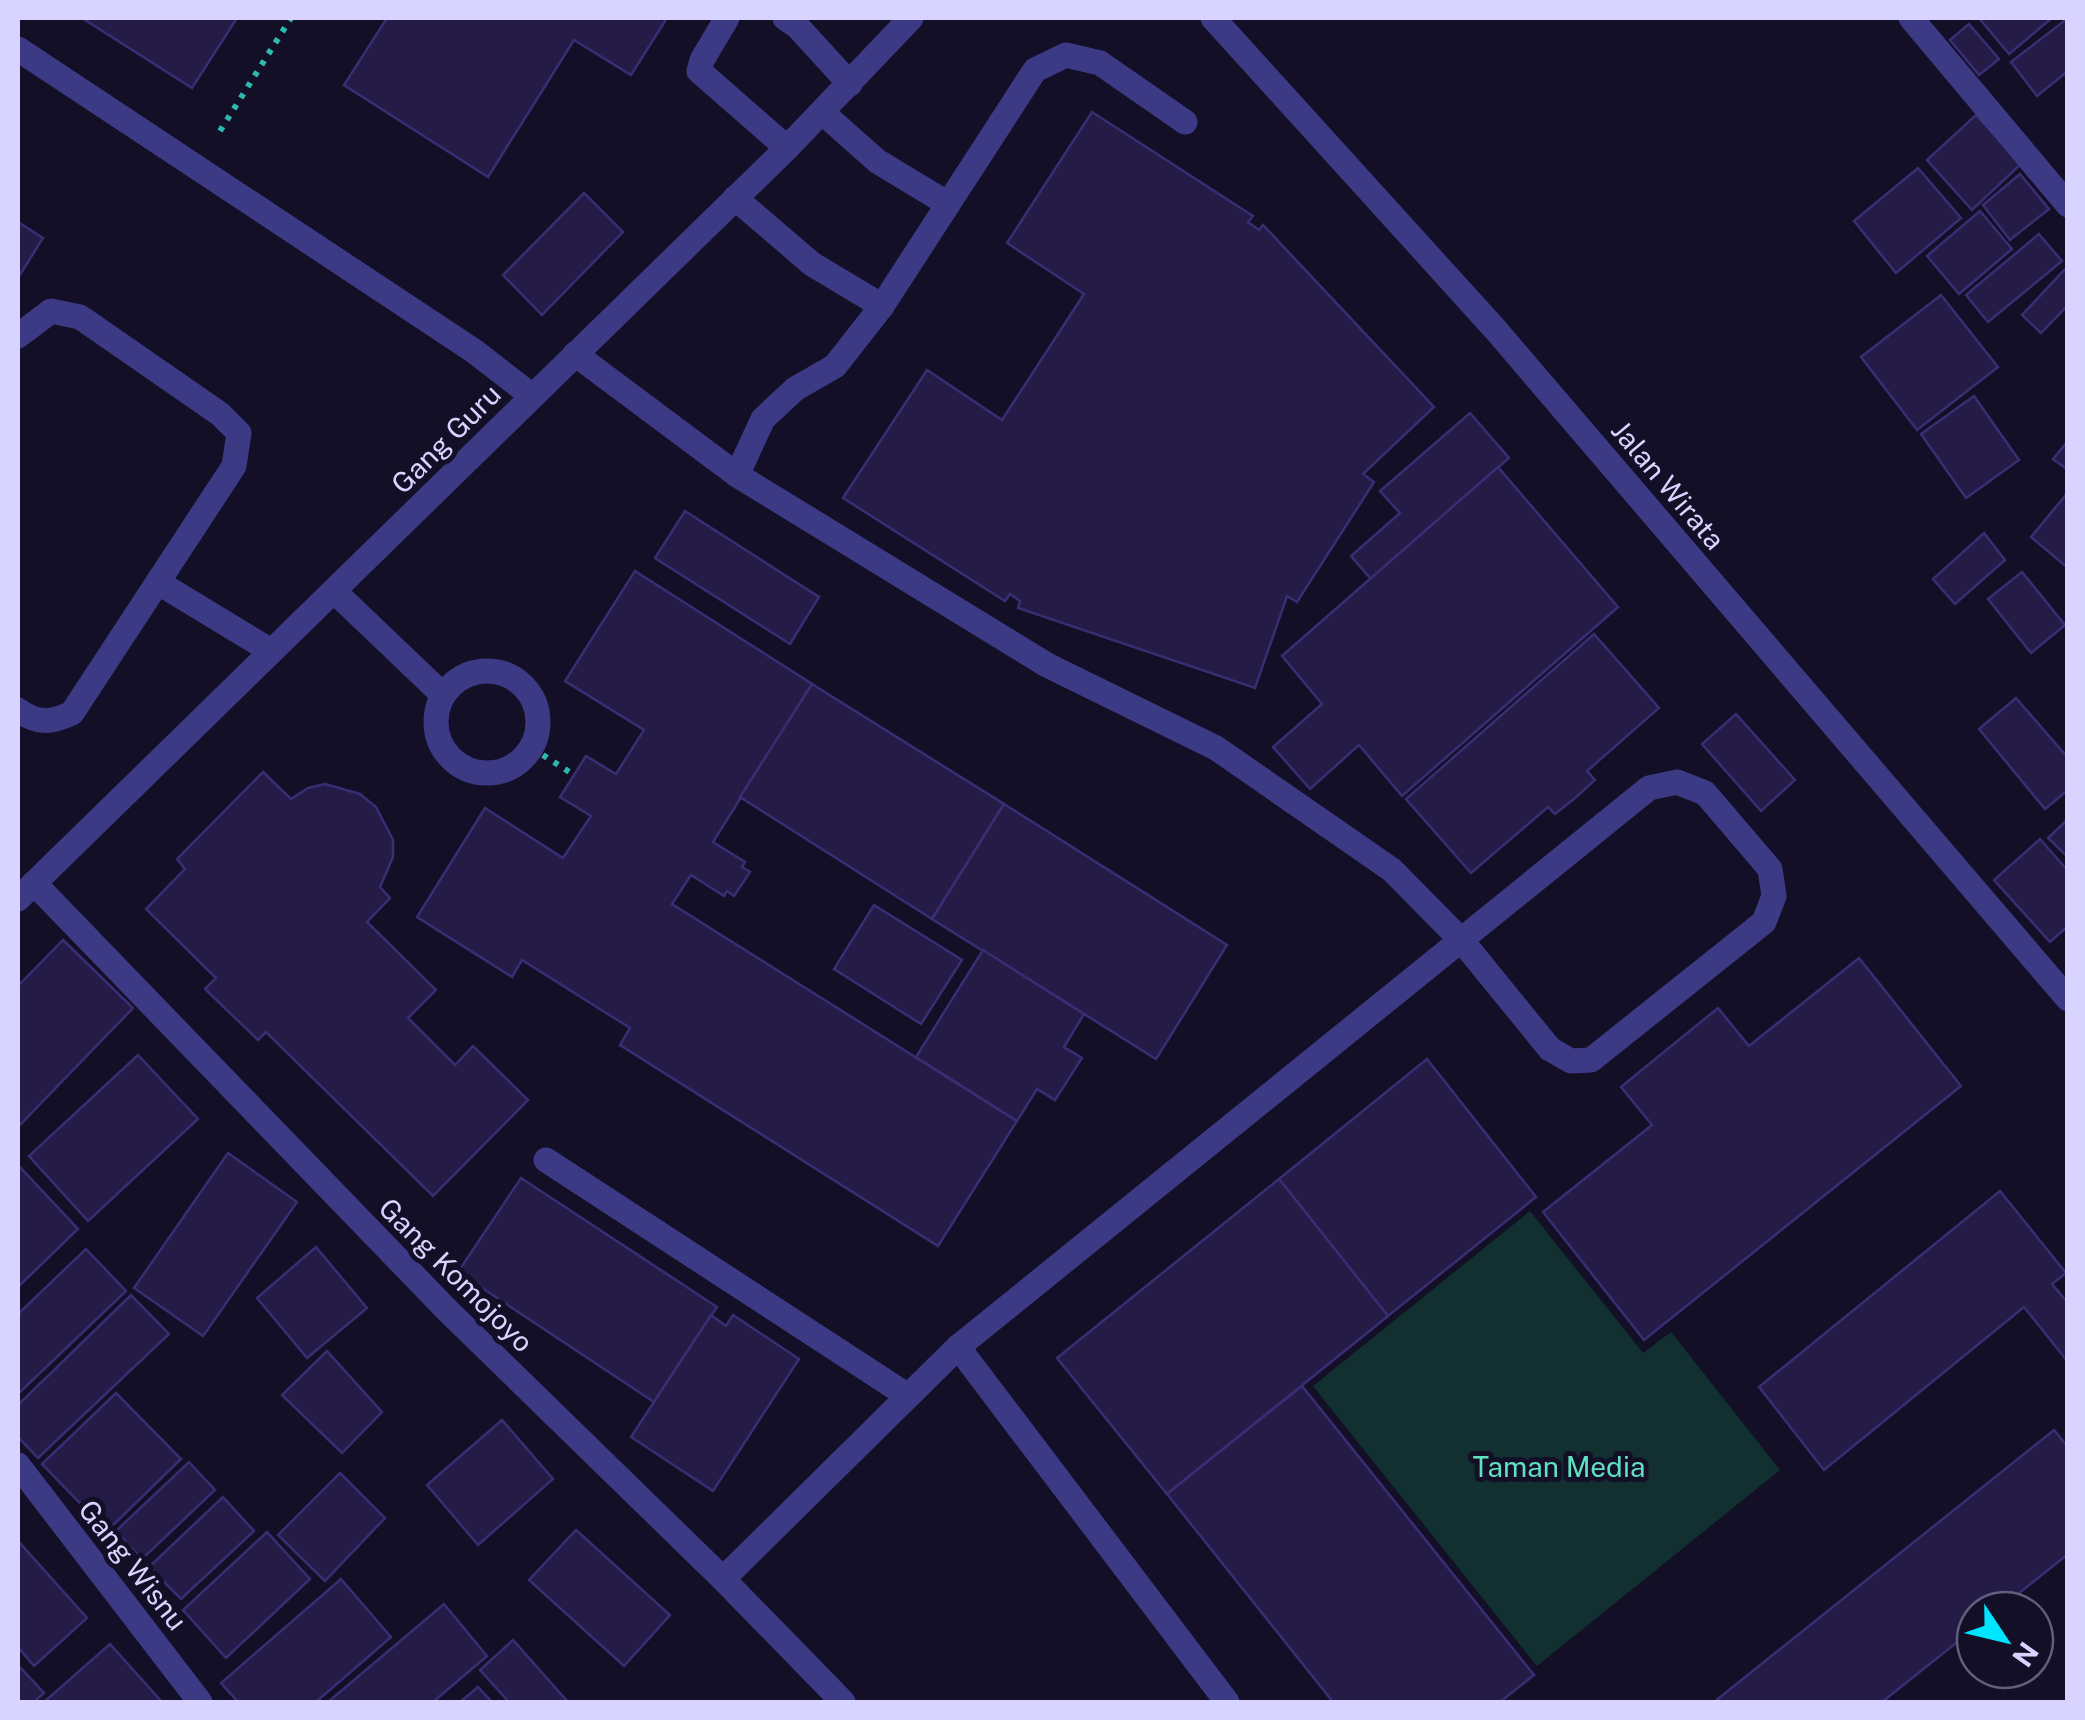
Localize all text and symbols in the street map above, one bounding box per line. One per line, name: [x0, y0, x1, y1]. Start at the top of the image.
street label: Gang Guru: [384, 377, 507, 500]
street label: Jalan Wirata: [1605, 414, 1732, 556]
street label: Gang Komojoyo: [373, 1191, 540, 1358]
park label: Taman Media: [1473, 1450, 1645, 1483]
street label: Gang Wisnu: [72, 1493, 194, 1636]
north arrow: [1955, 1590, 2055, 1690]
text: N: [2006, 1636, 2046, 1673]

